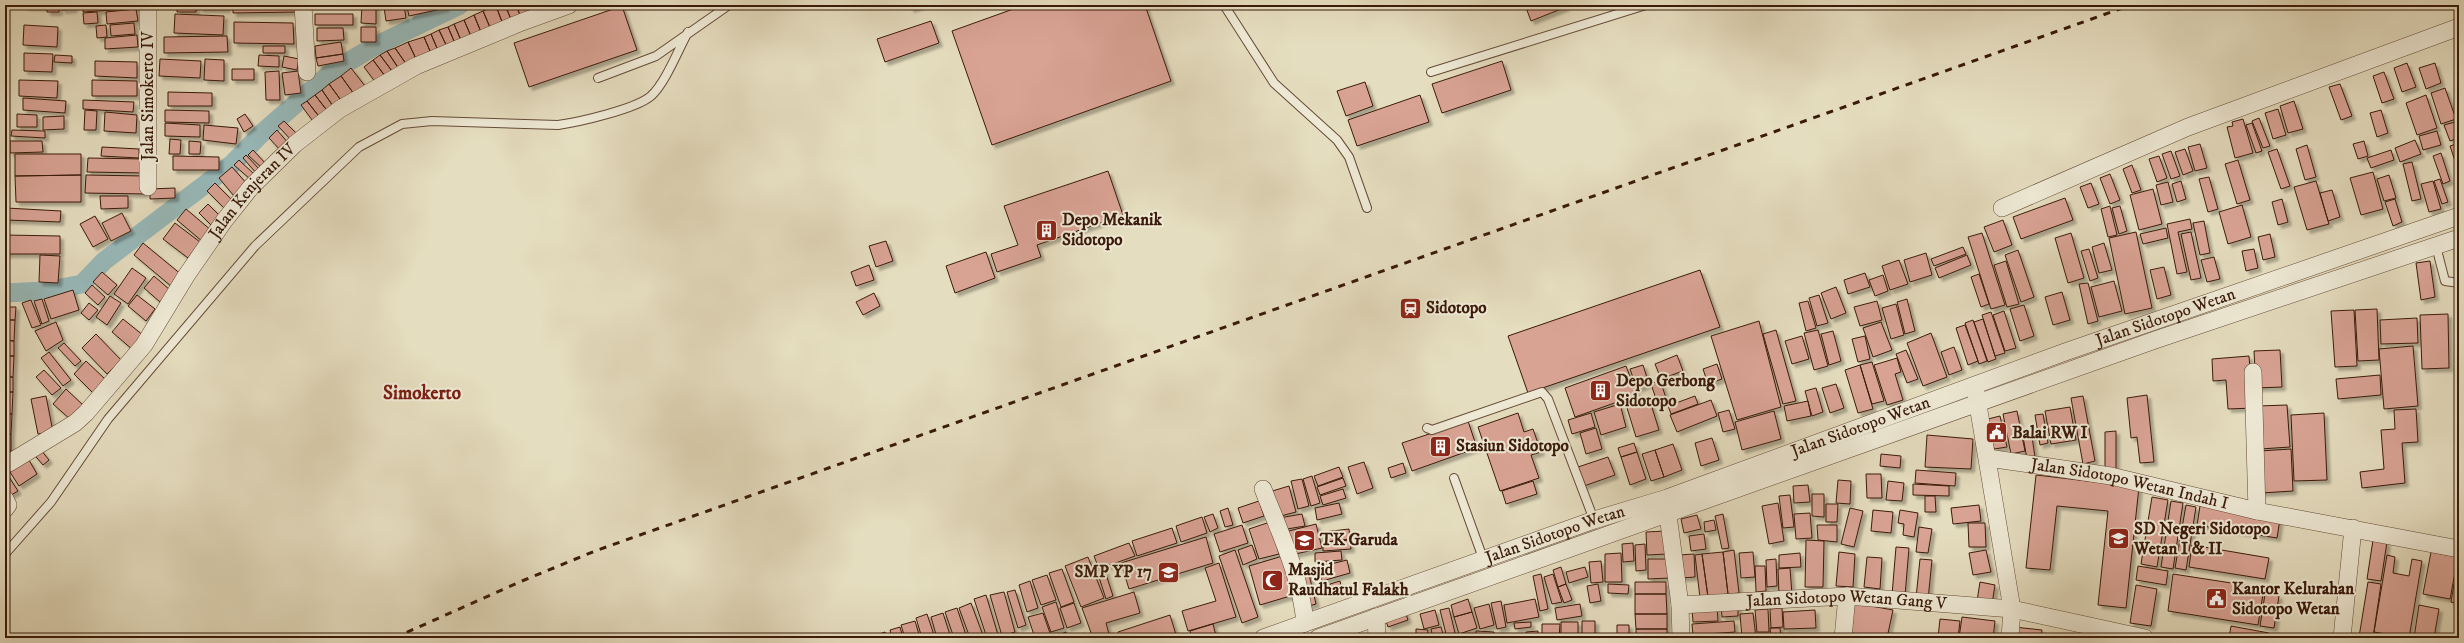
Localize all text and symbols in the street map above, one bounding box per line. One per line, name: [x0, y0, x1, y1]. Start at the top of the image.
street label: Jalan Simokerto IV: [137, 30, 159, 163]
street label: Jalan Kenjeran IV: [203, 138, 301, 245]
place label: Depo Mekanik Sidotopo: [1062, 209, 1162, 251]
building icon: Depo Mekanik Sidotopo: [1033, 217, 1059, 243]
street label: Jalan Sidotopo Wetan: [2091, 283, 2238, 352]
station icon: Sidotopo: [1398, 295, 1424, 321]
place label: Sidotopo: [1426, 297, 1487, 319]
place label: Depo Gerbong Sidotopo: [1616, 370, 1716, 412]
building icon: Depo Gerbong Sidotopo: [1588, 378, 1614, 404]
district label: Simokerto: [383, 382, 461, 405]
street label: Jalan Sidotopo Wetan: [1786, 391, 1933, 463]
public building icon: Balai RW I: [1984, 420, 2010, 446]
place label: Balai RW I: [2012, 422, 2088, 444]
building icon: Stasiun Sidotopo: [1427, 433, 1453, 459]
place label: Stasiun Sidotopo: [1456, 435, 1569, 457]
street label: Jalan Sidotopo Wetan Indah I: [2027, 453, 2230, 515]
street label: Jalan Sidotopo Wetan: [1481, 500, 1628, 569]
place label: SD Negeri Sidotopo Wetan I & II: [2133, 518, 2270, 560]
school or university icon: SD Negeri Sidotopo Wetan I & II: [2106, 526, 2132, 552]
school or university icon: TK Garuda: [1291, 527, 1317, 553]
place label: TK Garuda: [1319, 529, 1399, 551]
school or university icon: SMP YP 17: [1155, 559, 1181, 585]
place label: Masjid Raudhatul Falakh: [1288, 559, 1409, 601]
place label: SMP YP 17: [1074, 561, 1152, 583]
mosque icon: Masjid Raudhatul Falakh: [1260, 567, 1286, 593]
place label: Kantor Kelurahan Sidotopo Wetan: [2232, 578, 2354, 620]
street label: Jalan Sidotopo Wetan Gang V: [1744, 585, 1949, 615]
public building icon: Kantor Kelurahan Sidotopo Wetan: [2203, 586, 2229, 612]

